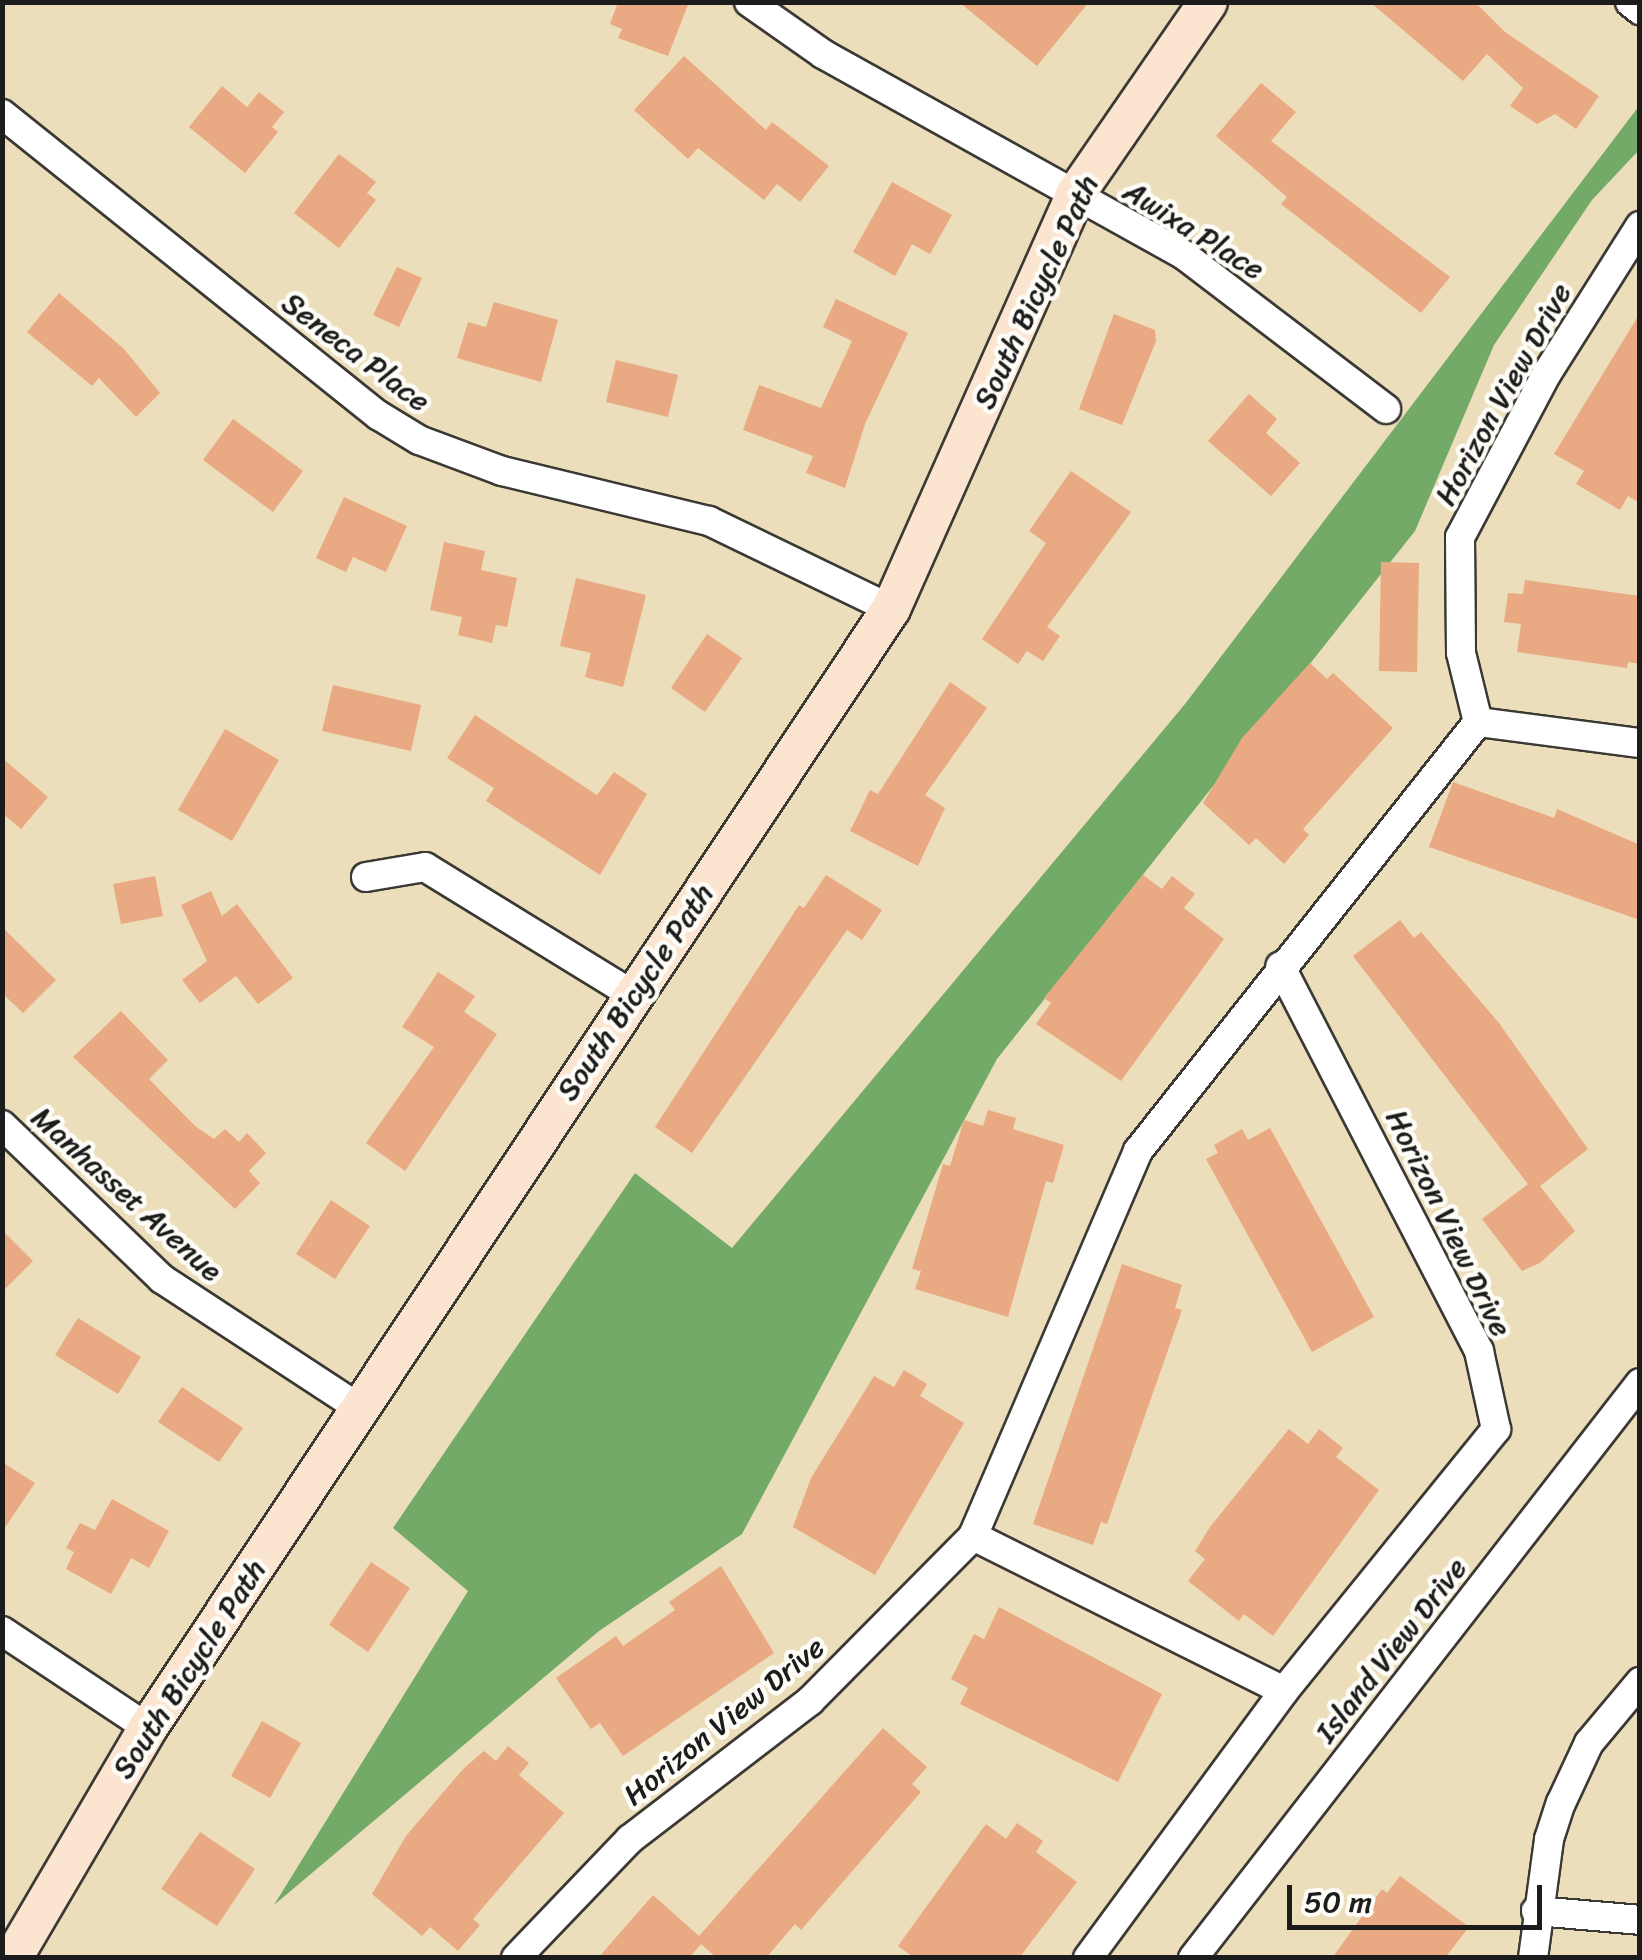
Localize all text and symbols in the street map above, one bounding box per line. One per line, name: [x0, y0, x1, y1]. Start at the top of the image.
street label: South Bicycle Path: [966, 170, 1106, 414]
street label: Awixa Place: [1117, 173, 1271, 287]
street label: Horizon View Drive: [1427, 277, 1579, 511]
street label: Seneca Place: [275, 285, 437, 419]
street label: South Bicycle Path: [549, 877, 721, 1107]
street label: Manhasset Avenue: [24, 1099, 230, 1289]
street label: Horizon View Drive: [1378, 1104, 1520, 1342]
street label: Island View Drive: [1307, 1549, 1475, 1751]
street label: South Bicycle Path: [105, 1553, 273, 1785]
street label: Horizon View Drive: [616, 1629, 832, 1813]
scale bar: [1292, 1865, 1547, 1927]
text: 50 m: [1304, 1875, 1372, 1929]

